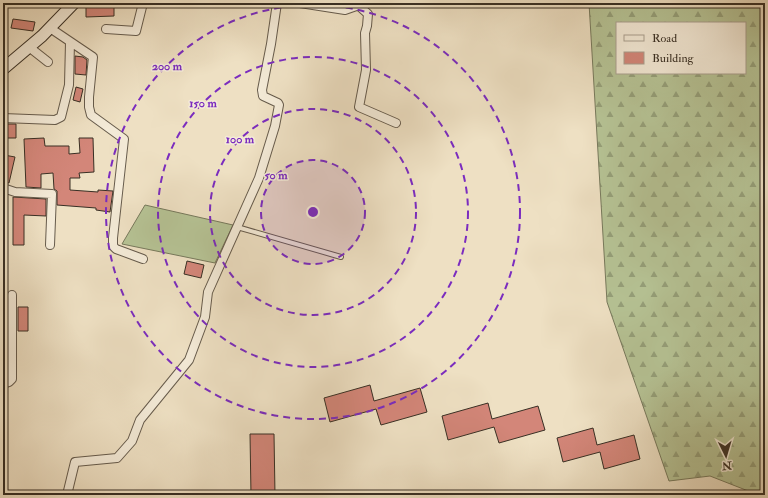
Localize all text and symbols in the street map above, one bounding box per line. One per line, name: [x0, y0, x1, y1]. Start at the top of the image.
legend: [616, 22, 746, 74]
text: Road: [652, 31, 677, 46]
text: Building: [652, 51, 695, 66]
text: 200 m: [152, 59, 183, 74]
text: 150 m: [189, 96, 217, 111]
text: 100 m: [226, 132, 255, 147]
text: 50 m: [264, 168, 288, 183]
centre of rings: [306, 205, 320, 219]
north arrow: [706, 436, 746, 476]
text: N: [720, 458, 733, 472]

